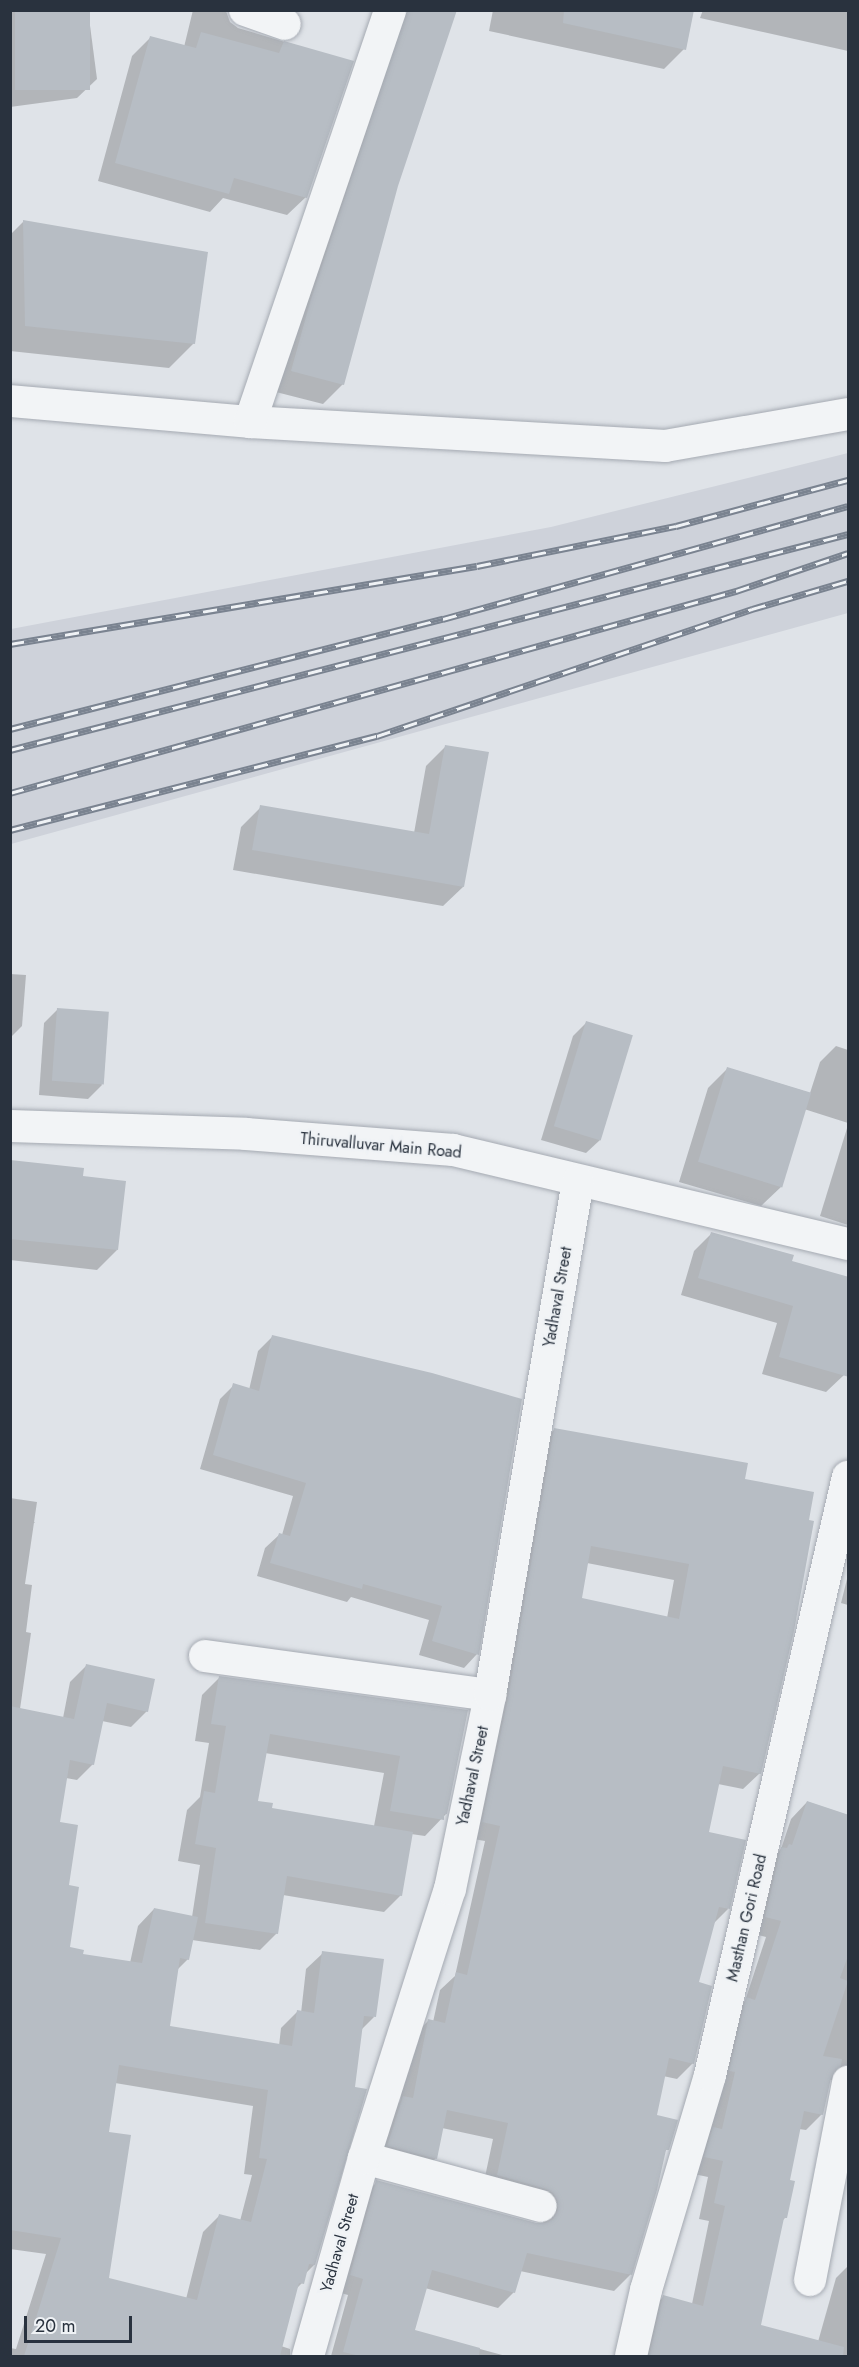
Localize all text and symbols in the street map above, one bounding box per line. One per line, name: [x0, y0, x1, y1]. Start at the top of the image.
street label: Thiruvalluvar Main Road: [300, 1129, 462, 1163]
street label: Yadhaval Street: [540, 1245, 576, 1349]
street label: Yadhaval Street: [453, 1724, 493, 1828]
street label: Masthan Gori Road: [723, 1852, 771, 1984]
street label: Yadhaval Street: [317, 2192, 363, 2294]
scale bar: [27, 2304, 135, 2342]
text: 20 m: [35, 2313, 75, 2339]

